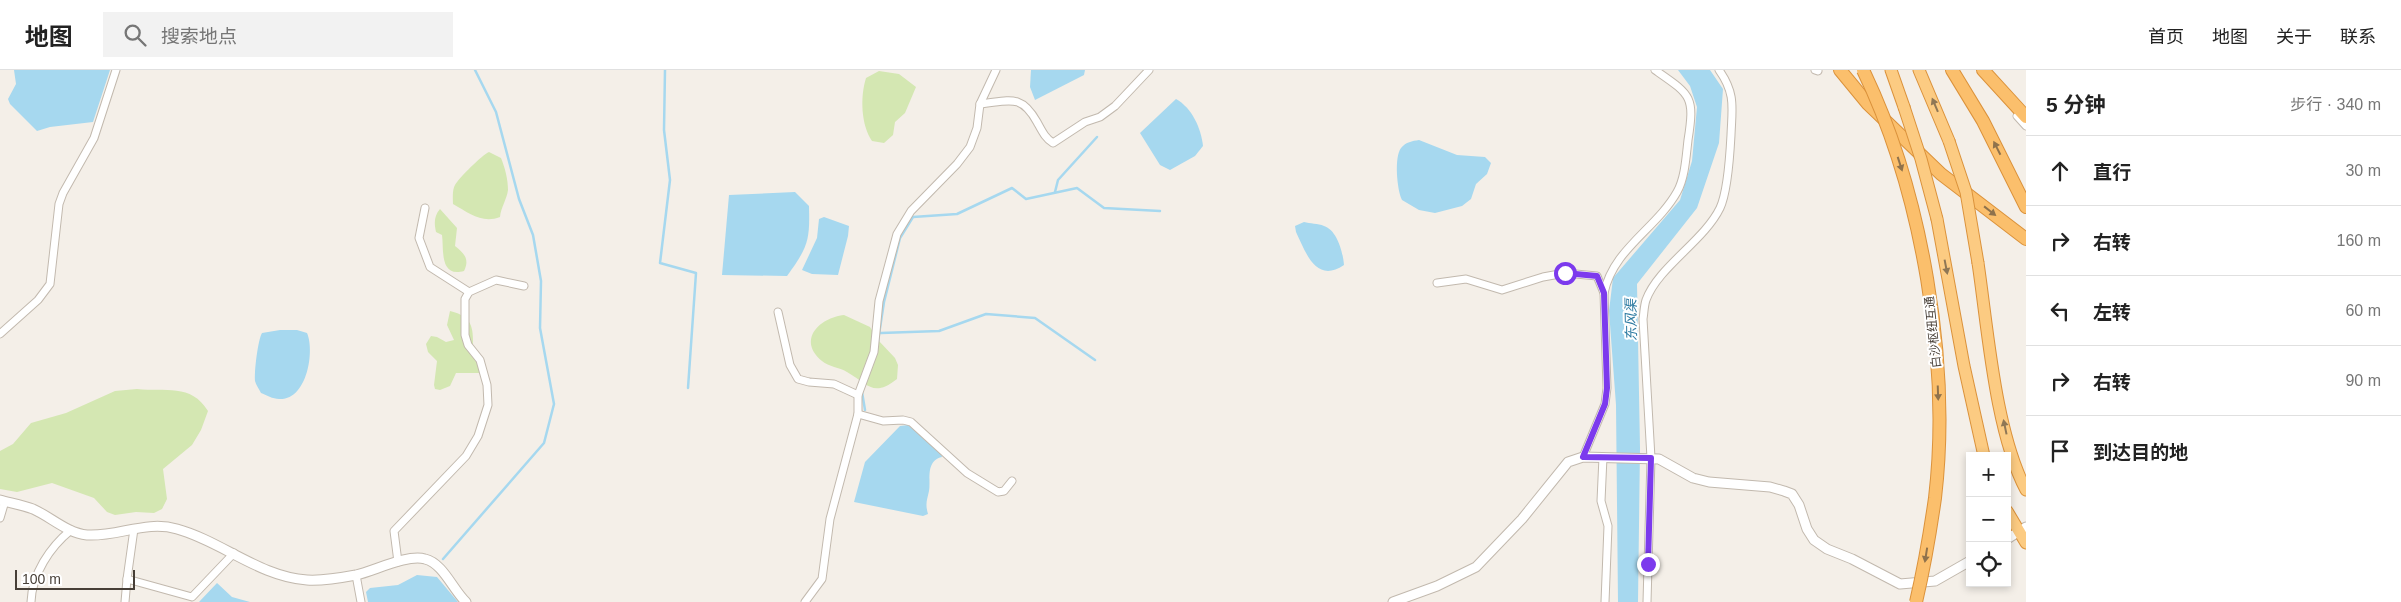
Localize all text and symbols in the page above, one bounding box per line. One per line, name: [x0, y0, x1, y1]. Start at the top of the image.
search box: [103, 12, 453, 57]
icon: search: [121, 21, 149, 49]
text: 地图: [25, 23, 73, 50]
text: 搜索地点: [161, 26, 237, 47]
text: 首页: [2148, 27, 2184, 47]
text: 地图: [2212, 27, 2248, 47]
text: 关于: [2276, 27, 2312, 47]
text: 联系: [2340, 27, 2376, 47]
text: 5 分钟: [2046, 93, 2106, 116]
text: 步行 · 340 m: [2290, 96, 2381, 113]
one-way arrow: [1930, 98, 1938, 112]
one-way arrow: [1993, 140, 2001, 155]
one-way arrow: [1896, 157, 1904, 172]
icon: ahead: [2046, 157, 2074, 185]
text: 直行: [2093, 162, 2131, 183]
text: 30 m: [2345, 162, 2381, 179]
one-way arrow: [1983, 206, 1996, 216]
icon: right: [2046, 227, 2074, 255]
text: 右转: [2093, 232, 2131, 253]
text: 160 m: [2337, 232, 2381, 249]
one-way arrow: [1942, 260, 1950, 275]
route start: [1554, 262, 1577, 285]
street label: 白沙枢纽互通: [1922, 295, 1944, 369]
water label: 东风渠: [1623, 297, 1639, 341]
icon: left: [2046, 297, 2074, 325]
text: 左转: [2093, 302, 2131, 323]
text: 60 m: [2345, 302, 2381, 319]
icon: right: [2046, 367, 2074, 395]
text: 右转: [2093, 372, 2131, 393]
text: 90 m: [2345, 372, 2381, 389]
one-way arrow: [1935, 385, 1943, 401]
one-way arrow: [2001, 420, 2009, 435]
icon: arrive: [2046, 437, 2074, 465]
text: 到达目的地: [2093, 442, 2188, 463]
map controls: [1966, 452, 2011, 587]
button: +: [1966, 452, 2011, 497]
button: −: [1966, 497, 2011, 542]
button: locate: [1966, 542, 2011, 587]
one-way arrow: [1922, 547, 1930, 563]
route end: [1637, 553, 1660, 576]
scale bar: [15, 567, 135, 590]
text: 100 m: [22, 571, 61, 587]

